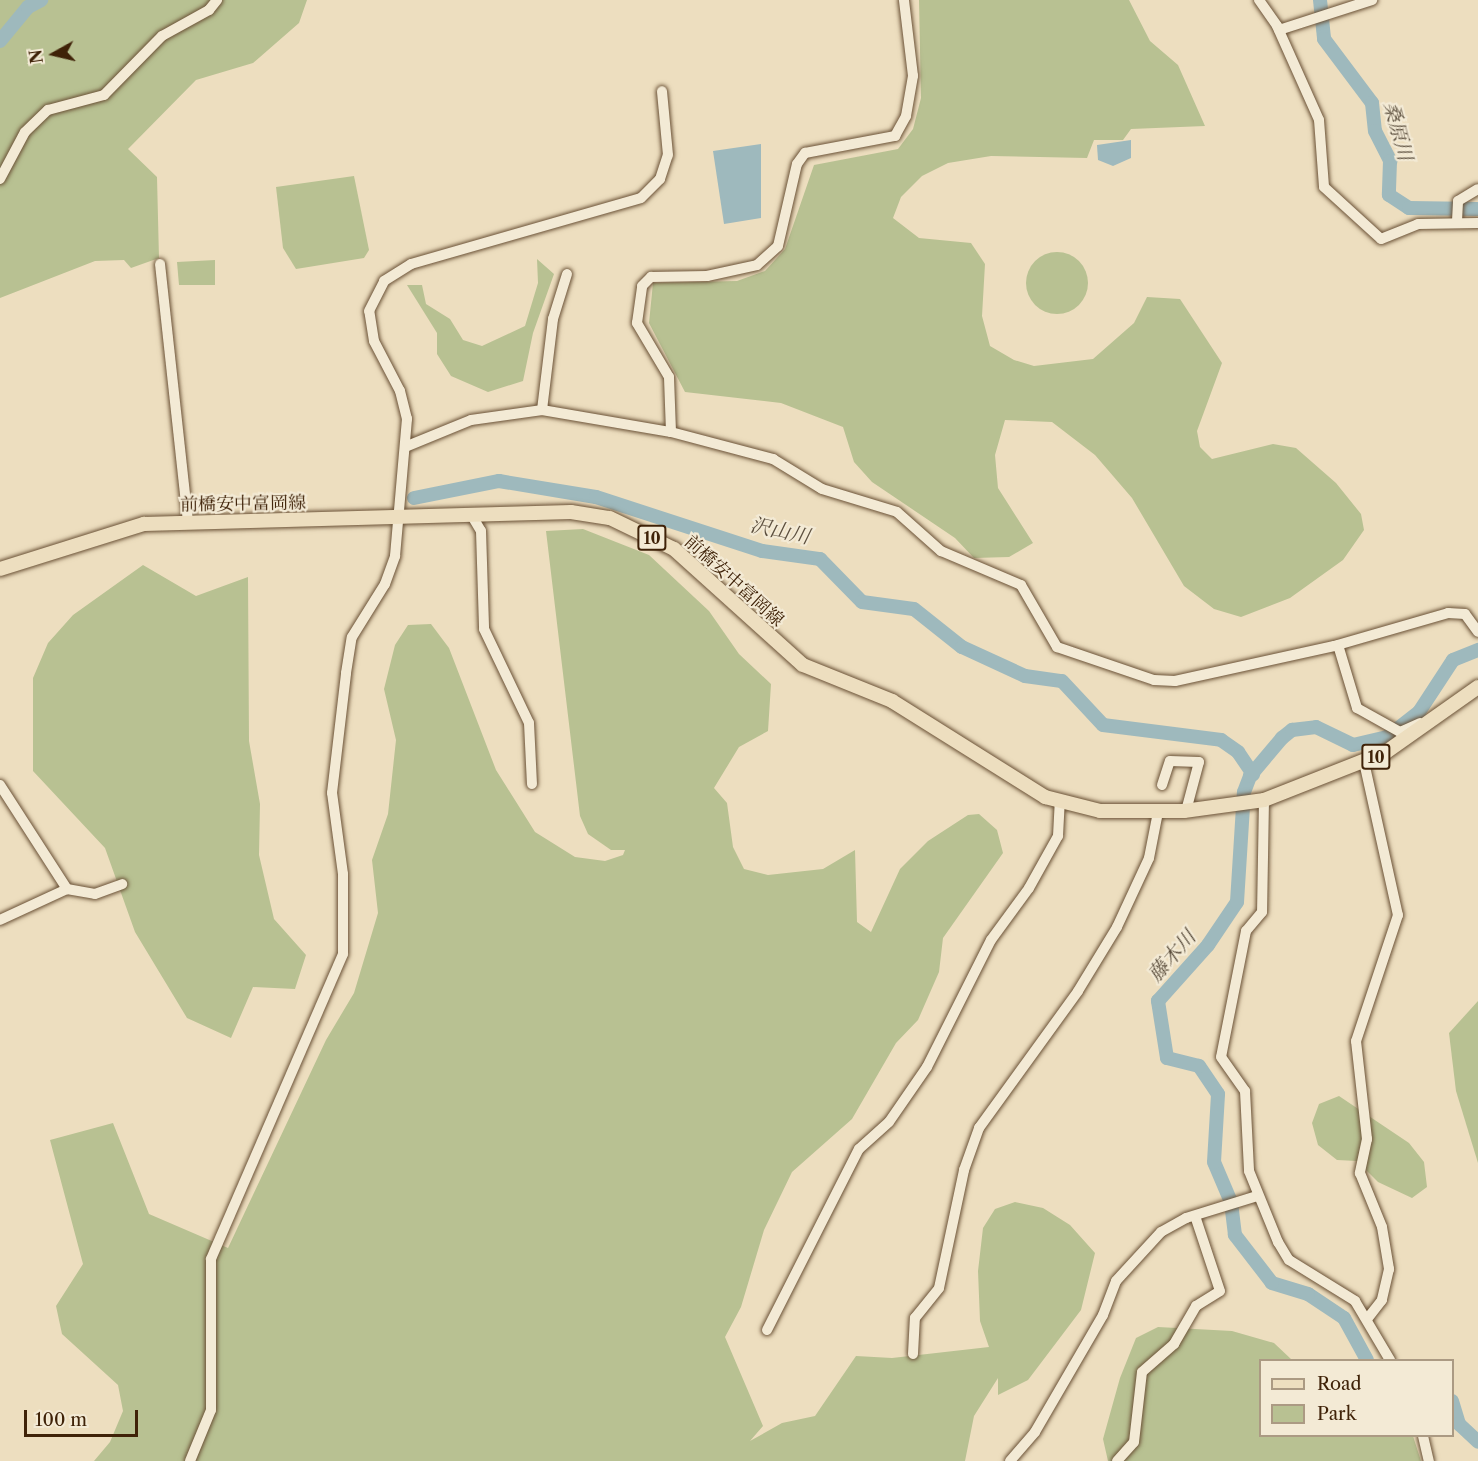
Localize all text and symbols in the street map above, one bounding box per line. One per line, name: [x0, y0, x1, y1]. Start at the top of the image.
north arrow: [24, 24, 84, 84]
text: N: [25, 48, 47, 65]
water label: 桑原川: [1379, 99, 1417, 163]
street label: 前橋安中富岡線: [180, 492, 306, 516]
water label: 沢山川: [748, 513, 812, 549]
road number: 10: [637, 525, 667, 551]
street label: 前橋安中富岡線: [680, 531, 788, 631]
road number: 10: [1361, 744, 1391, 770]
water label: 藤木川: [1143, 925, 1201, 987]
legend: [1259, 1359, 1454, 1437]
text: Road: [1317, 1373, 1362, 1395]
scale bar: [27, 1398, 141, 1436]
text: Park: [1317, 1403, 1356, 1425]
text: 100 m: [35, 1409, 87, 1431]

